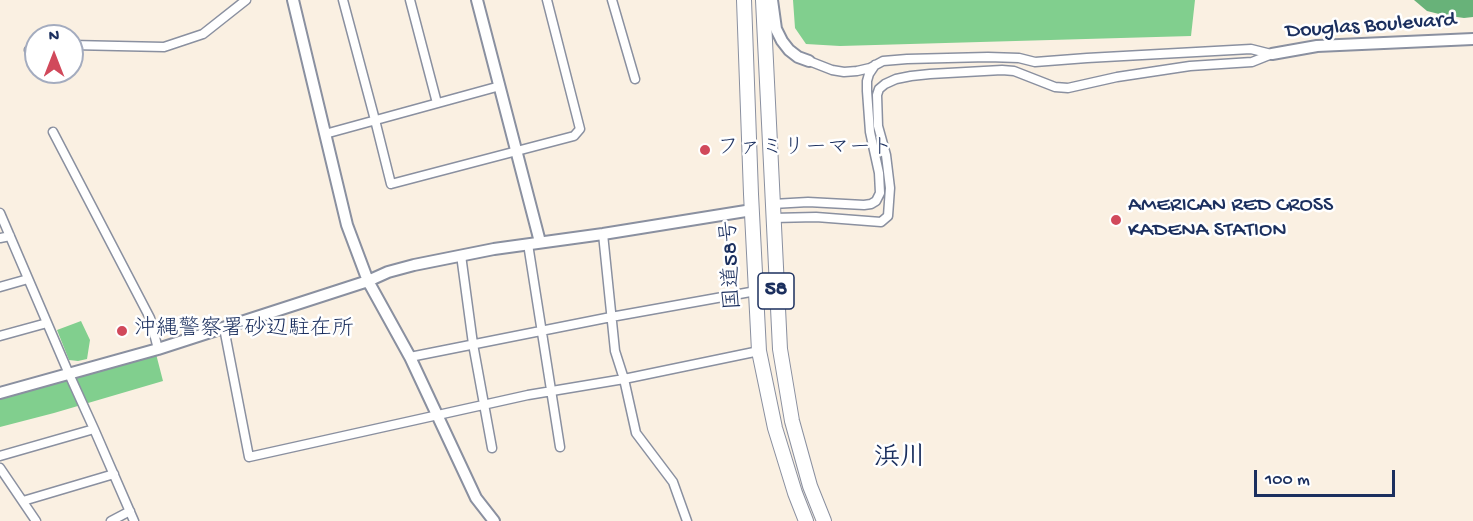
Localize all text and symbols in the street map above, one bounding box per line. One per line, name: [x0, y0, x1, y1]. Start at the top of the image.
street label: Douglas Boulevard: [1285, 8, 1457, 46]
north arrow: [24, 24, 84, 84]
text: N: [49, 28, 59, 47]
place label: ファミリーマート: [717, 137, 893, 163]
marker: ファミリーマート: [698, 143, 712, 157]
place label: AMERICAN RED CROSS KADENA STATION: [1128, 194, 1333, 246]
marker: AMERICAN RED CROSS KADENA STATION: [1109, 213, 1123, 227]
street label: 国道58号: [717, 220, 749, 310]
road number: 58: [758, 273, 794, 309]
place label: 沖縄警察署砂辺駐在所: [134, 318, 354, 344]
marker: 沖縄警察署砂辺駐在所: [115, 324, 129, 338]
district label: 浜川: [874, 444, 926, 476]
scale bar: [1257, 458, 1398, 496]
text: 100 m: [1265, 470, 1310, 491]

